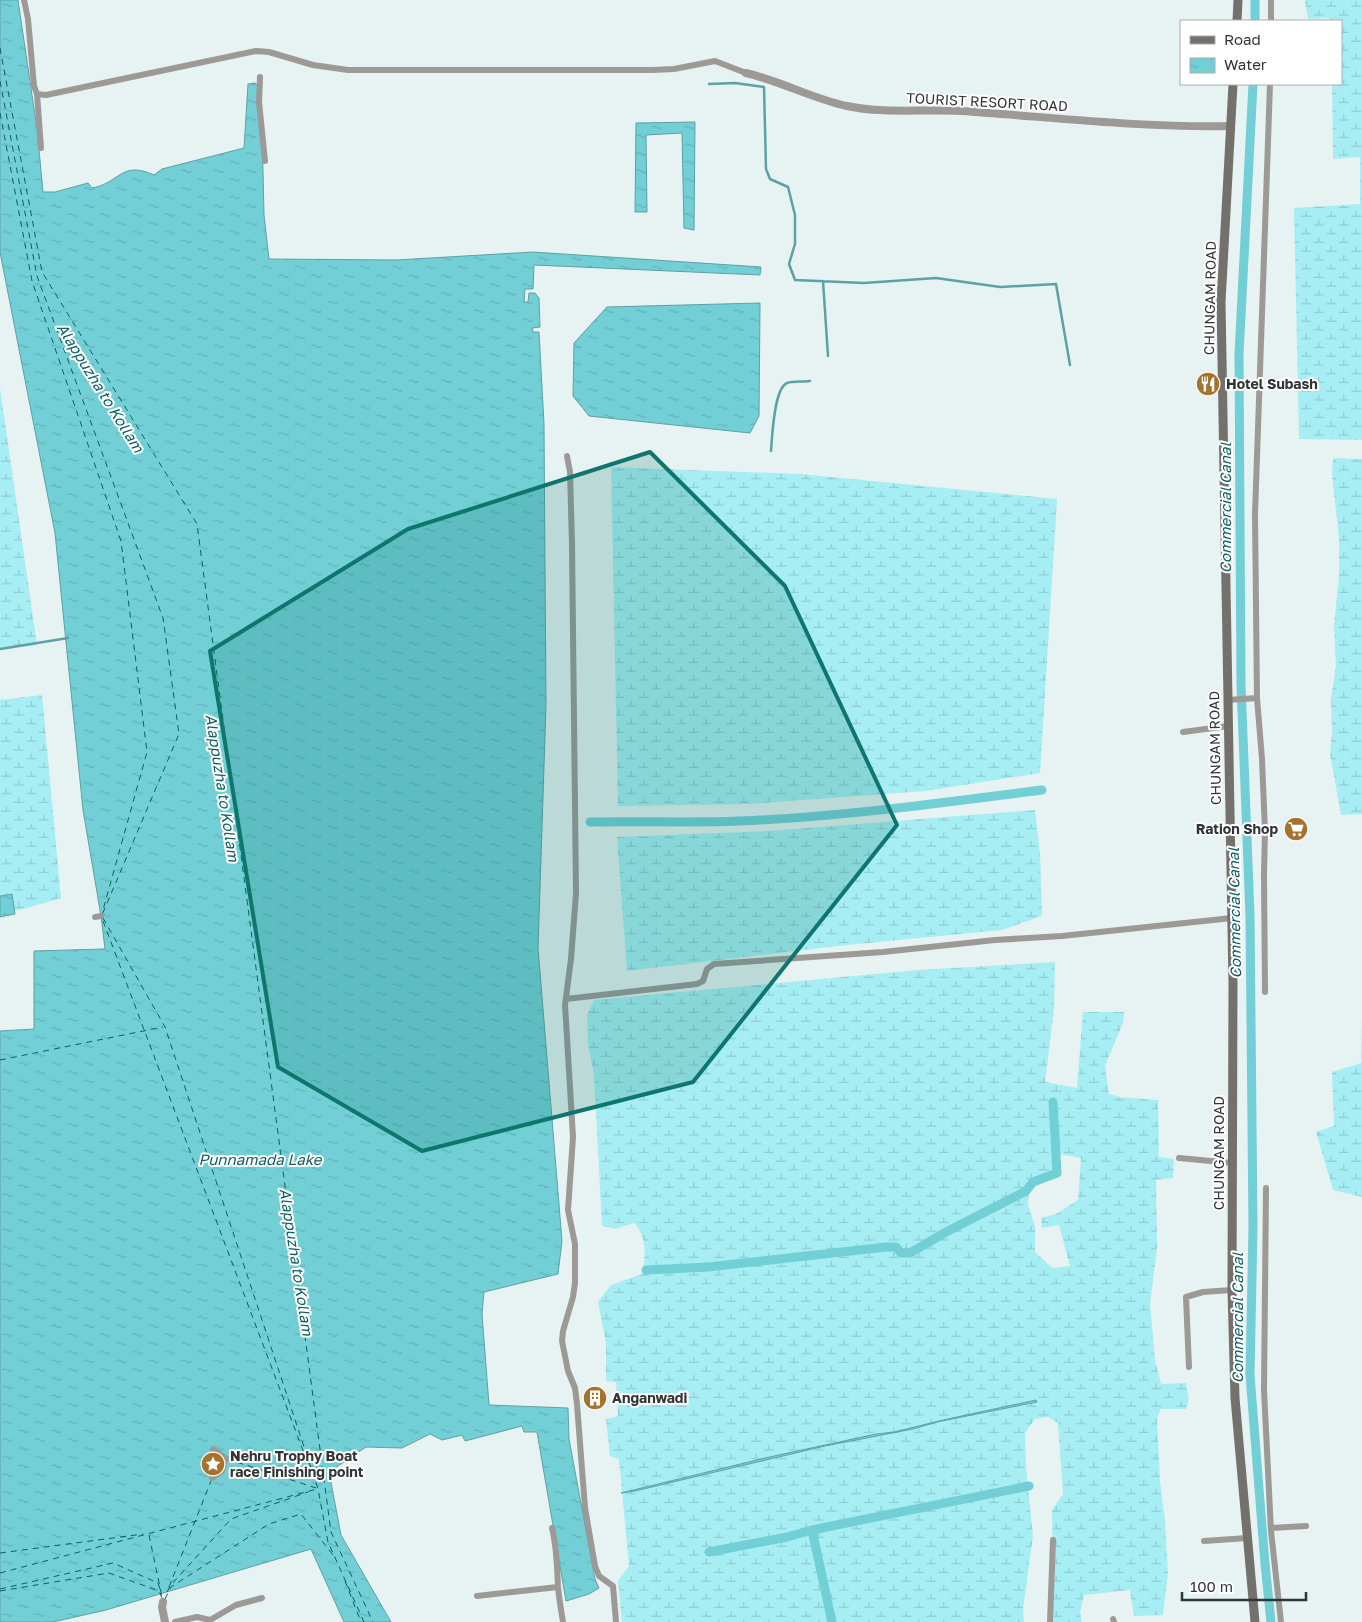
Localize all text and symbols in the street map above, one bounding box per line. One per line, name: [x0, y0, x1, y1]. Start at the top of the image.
legend: [1180, 20, 1342, 85]
text: Road: [1224, 30, 1261, 48]
text: Water: [1224, 55, 1267, 73]
street label: TOURIST RESORT ROAD: [906, 89, 1068, 114]
street label: CHUNGAM ROAD: [1200, 241, 1219, 355]
water label: Alappuzha to Kollam: [54, 320, 148, 456]
restaurant icon: Hotel Subash: [1195, 371, 1221, 397]
place label: Hotel Subash: [1226, 375, 1318, 392]
water label: Commercial Canal: [1216, 442, 1234, 573]
street label: CHUNGAM ROAD: [1205, 691, 1224, 805]
water label: Alappuzha to Kollam: [202, 713, 244, 863]
supermarket icon: Ration Shop: [1283, 816, 1309, 842]
place label: Ration Shop: [1196, 820, 1278, 837]
water label: Commercial Canal: [1224, 846, 1244, 978]
street label: CHUNGAM ROAD: [1210, 1096, 1227, 1210]
water label: Punnamada Lake: [198, 1150, 323, 1168]
water label: Alappuzha to Kollam: [276, 1187, 318, 1337]
water label: Commercial Canal: [1228, 1252, 1246, 1383]
building icon: Anganwadi: [582, 1385, 608, 1411]
place label: Anganwadi: [612, 1389, 687, 1406]
place label: Nehru Trophy Boat race Finishing point: [230, 1447, 364, 1480]
place icon: Nehru Trophy Boat race Finishing point: [200, 1451, 226, 1477]
scale bar: [1182, 1570, 1306, 1602]
text: 100 m: [1190, 1577, 1233, 1595]

